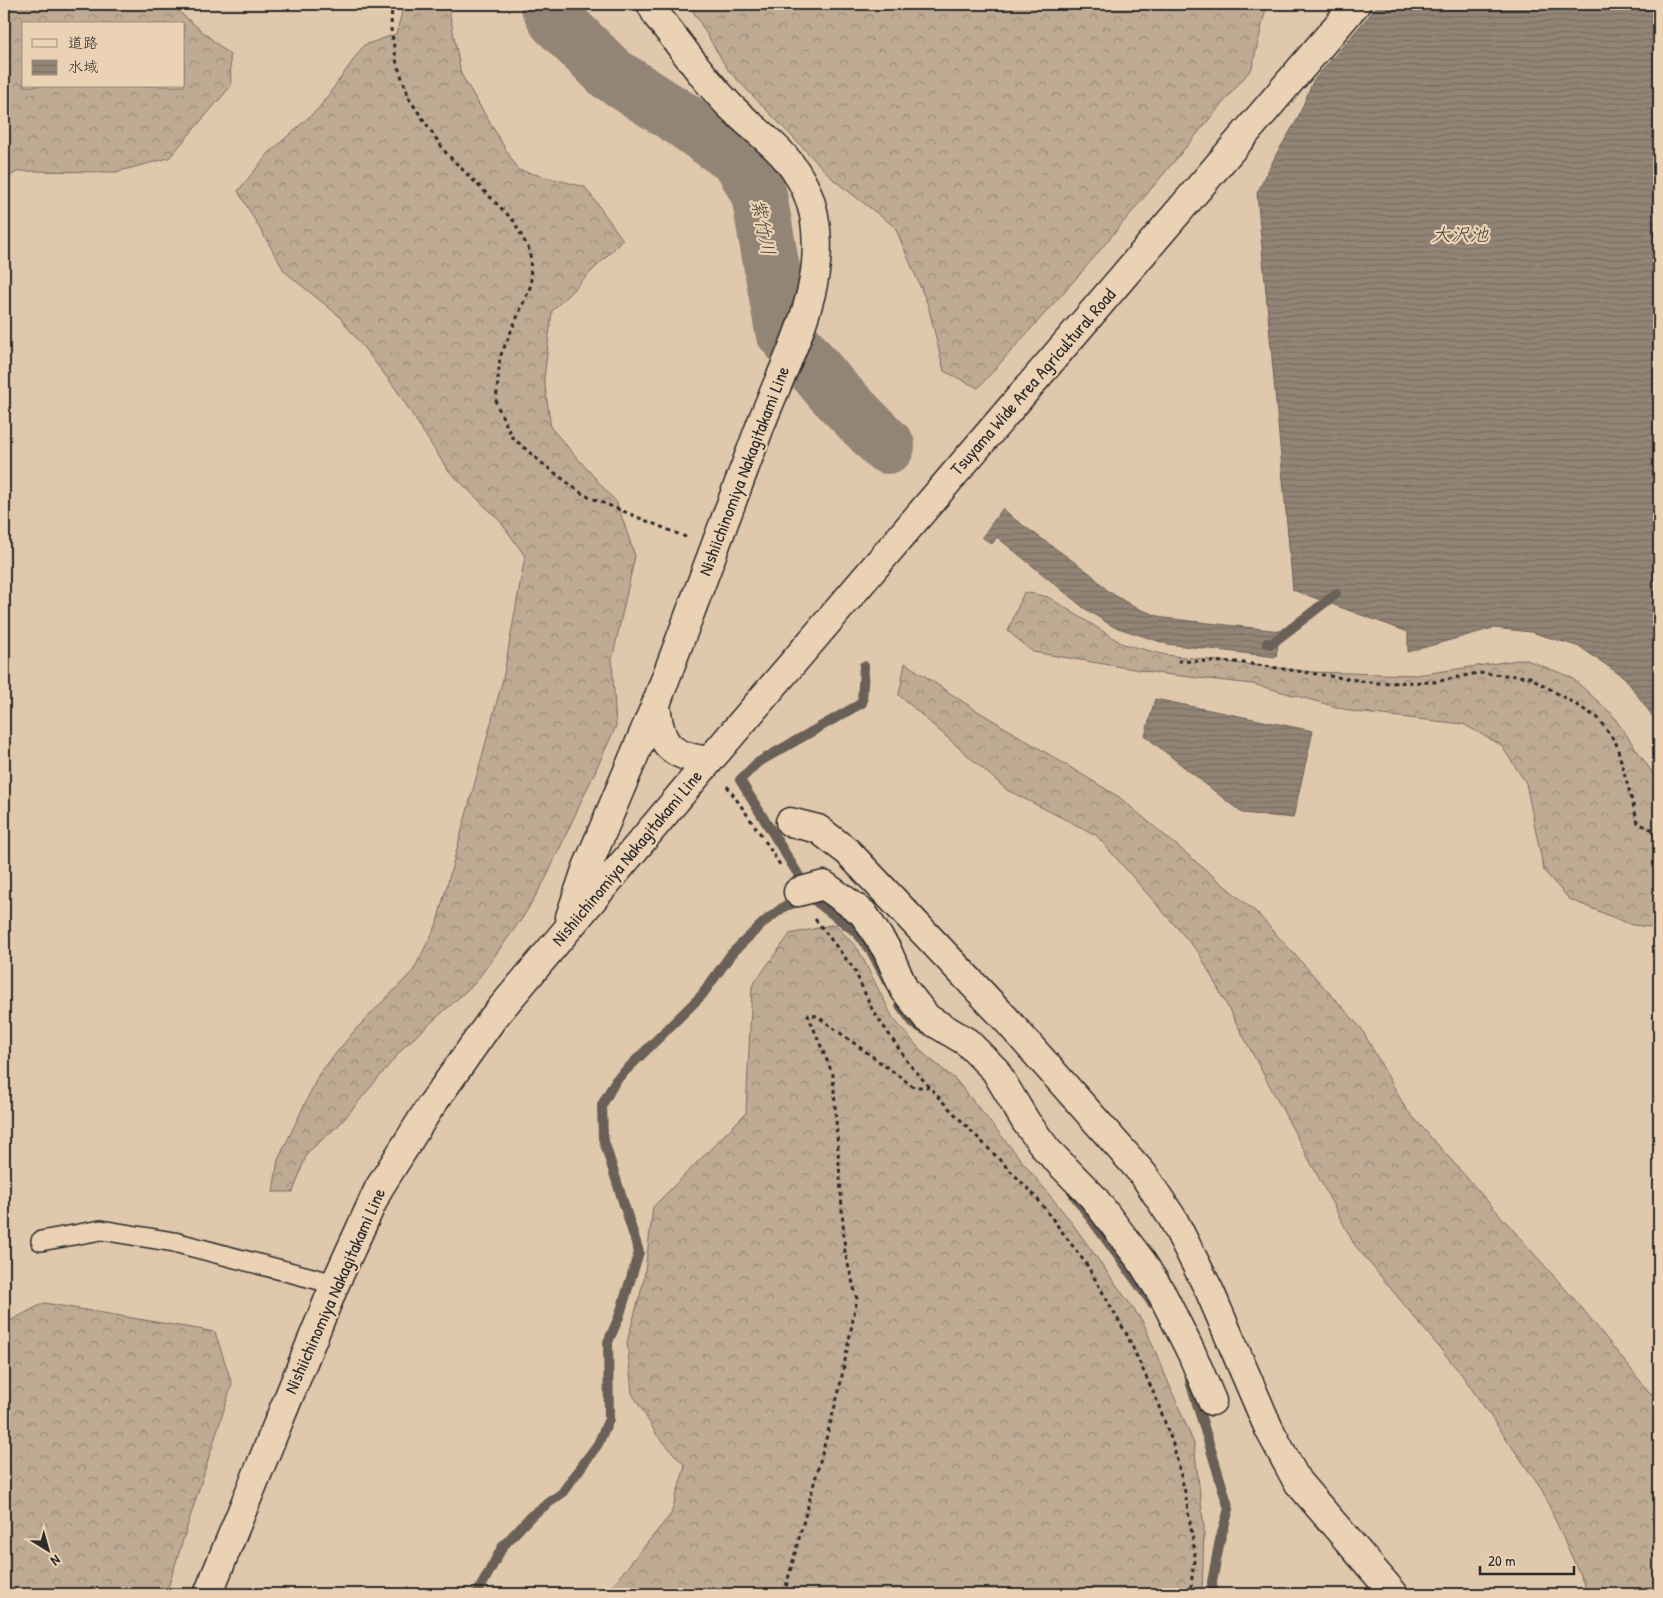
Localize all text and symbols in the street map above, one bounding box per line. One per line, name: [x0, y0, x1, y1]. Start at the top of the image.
legend: [22, 22, 185, 88]
text: 道路: [68, 32, 98, 53]
text: 水域: [68, 56, 98, 77]
water label: 紫竹川: [746, 197, 782, 257]
water label: 大沢池: [1431, 221, 1489, 247]
street label: Tsuyama Wide Area Agricultural Road: [944, 283, 1121, 481]
street label: Nishiichinomiya Nakagitakami Line: [692, 362, 795, 579]
street label: Nishiichinomiya Nakagitakami Line: [545, 764, 708, 951]
street label: Nishiichinomiya Nakagitakami Line: [278, 1184, 391, 1398]
north arrow: [22, 1526, 72, 1576]
scale bar: [1480, 1543, 1574, 1575]
text: 20 m: [1488, 1550, 1515, 1571]
text: N: [47, 1551, 65, 1571]

